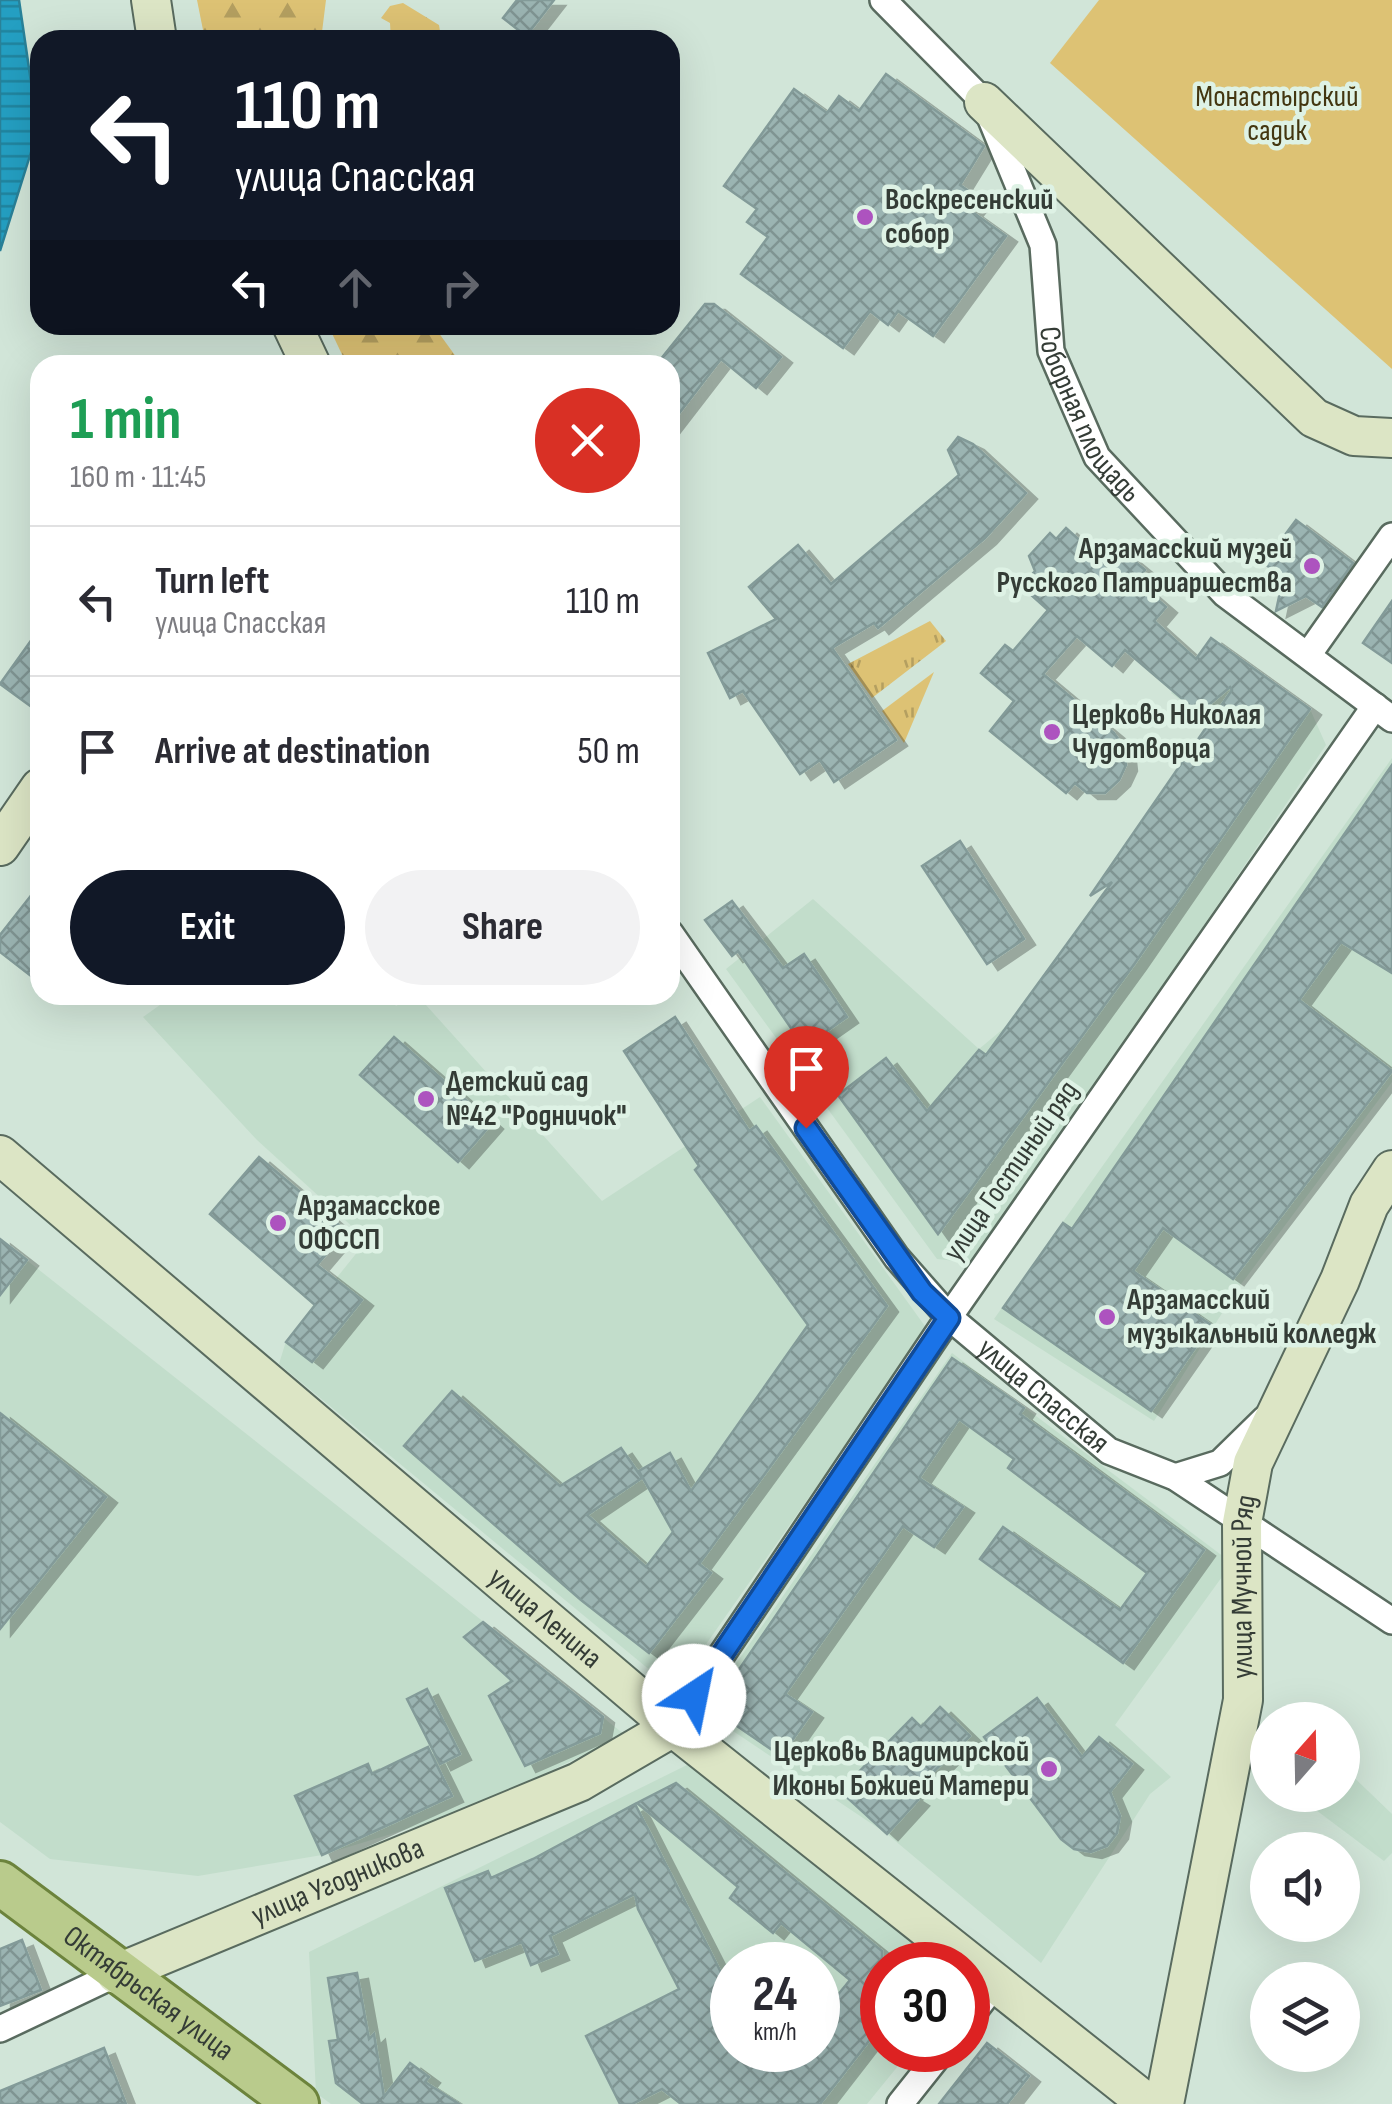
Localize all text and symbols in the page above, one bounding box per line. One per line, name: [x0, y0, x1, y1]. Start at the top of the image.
text: 110 m: [235, 65, 381, 149]
icon: left: [70, 70, 200, 200]
park label: Монастырский садик: [1195, 79, 1359, 149]
text: улица Спасская: [235, 150, 476, 205]
place label: Воскресенский собор: [885, 182, 1053, 252]
marker: Воскресенский собор: [854, 206, 876, 228]
icon: left: [223, 260, 278, 315]
icon: ahead: [328, 260, 383, 315]
icon: right: [433, 260, 488, 315]
street label: Соборная площадь: [1031, 325, 1148, 510]
text: 1 min: [70, 384, 182, 456]
button: close: [535, 388, 640, 493]
text: 160 m · 11:45: [70, 458, 206, 497]
place label: Арзамасский музей Русского Патриаршества: [996, 531, 1292, 601]
marker: Арзамасский музей Русского Патриаршества: [1301, 555, 1323, 577]
text: Turn left: [155, 559, 269, 604]
icon: left: [70, 574, 125, 629]
text: 110 m: [566, 579, 640, 624]
text: улица Спасская: [155, 604, 326, 643]
place label: Церковь Николая Чудотворца: [1072, 697, 1261, 767]
marker: Церковь Николая Чудотворца: [1041, 721, 1063, 743]
icon: arrive: [70, 724, 125, 779]
text: Arrive at destination: [155, 729, 430, 774]
text: 50 m: [577, 729, 640, 774]
button: Exit: [70, 870, 345, 985]
button: Share: [365, 870, 640, 985]
pin: [764, 1026, 849, 1129]
icon: arrive: [779, 1041, 834, 1096]
place label: Детский сад №42 "Родничок": [446, 1064, 626, 1134]
street label: улица Гостиный ряд: [936, 1074, 1086, 1268]
marker: Детский сад №42 "Родничок": [415, 1088, 437, 1110]
place label: Арзамасское ОФССП: [297, 1188, 441, 1258]
marker: Арзамасское ОФССП: [267, 1212, 289, 1234]
place label: Арзамасский музыкальный колледж: [1126, 1282, 1377, 1352]
marker: Арзамасский музыкальный колледж: [1096, 1306, 1118, 1328]
street label: улица Спасская: [970, 1331, 1116, 1461]
street label: улица Мучной Ряд: [1224, 1492, 1265, 1679]
street label: улица Ленина: [481, 1560, 609, 1676]
position arrow: [642, 1644, 746, 1748]
north arrow: [1250, 1702, 1360, 1812]
map controls: [1250, 1702, 1360, 2072]
place label: Церковь Владимирской Иконы Божией Матери: [772, 1734, 1029, 1804]
marker: Церковь Владимирской Иконы Божией Матери: [1038, 1758, 1060, 1780]
street label: улица Угодникова: [246, 1830, 429, 1934]
button: sound: [1250, 1832, 1360, 1942]
street label: Октябрьская улица: [56, 1918, 241, 2069]
speed limit sign: 30: [860, 1942, 990, 2072]
button: layers: [1250, 1962, 1360, 2072]
text: 24: [753, 1965, 797, 2025]
text: km/h: [753, 2017, 797, 2048]

